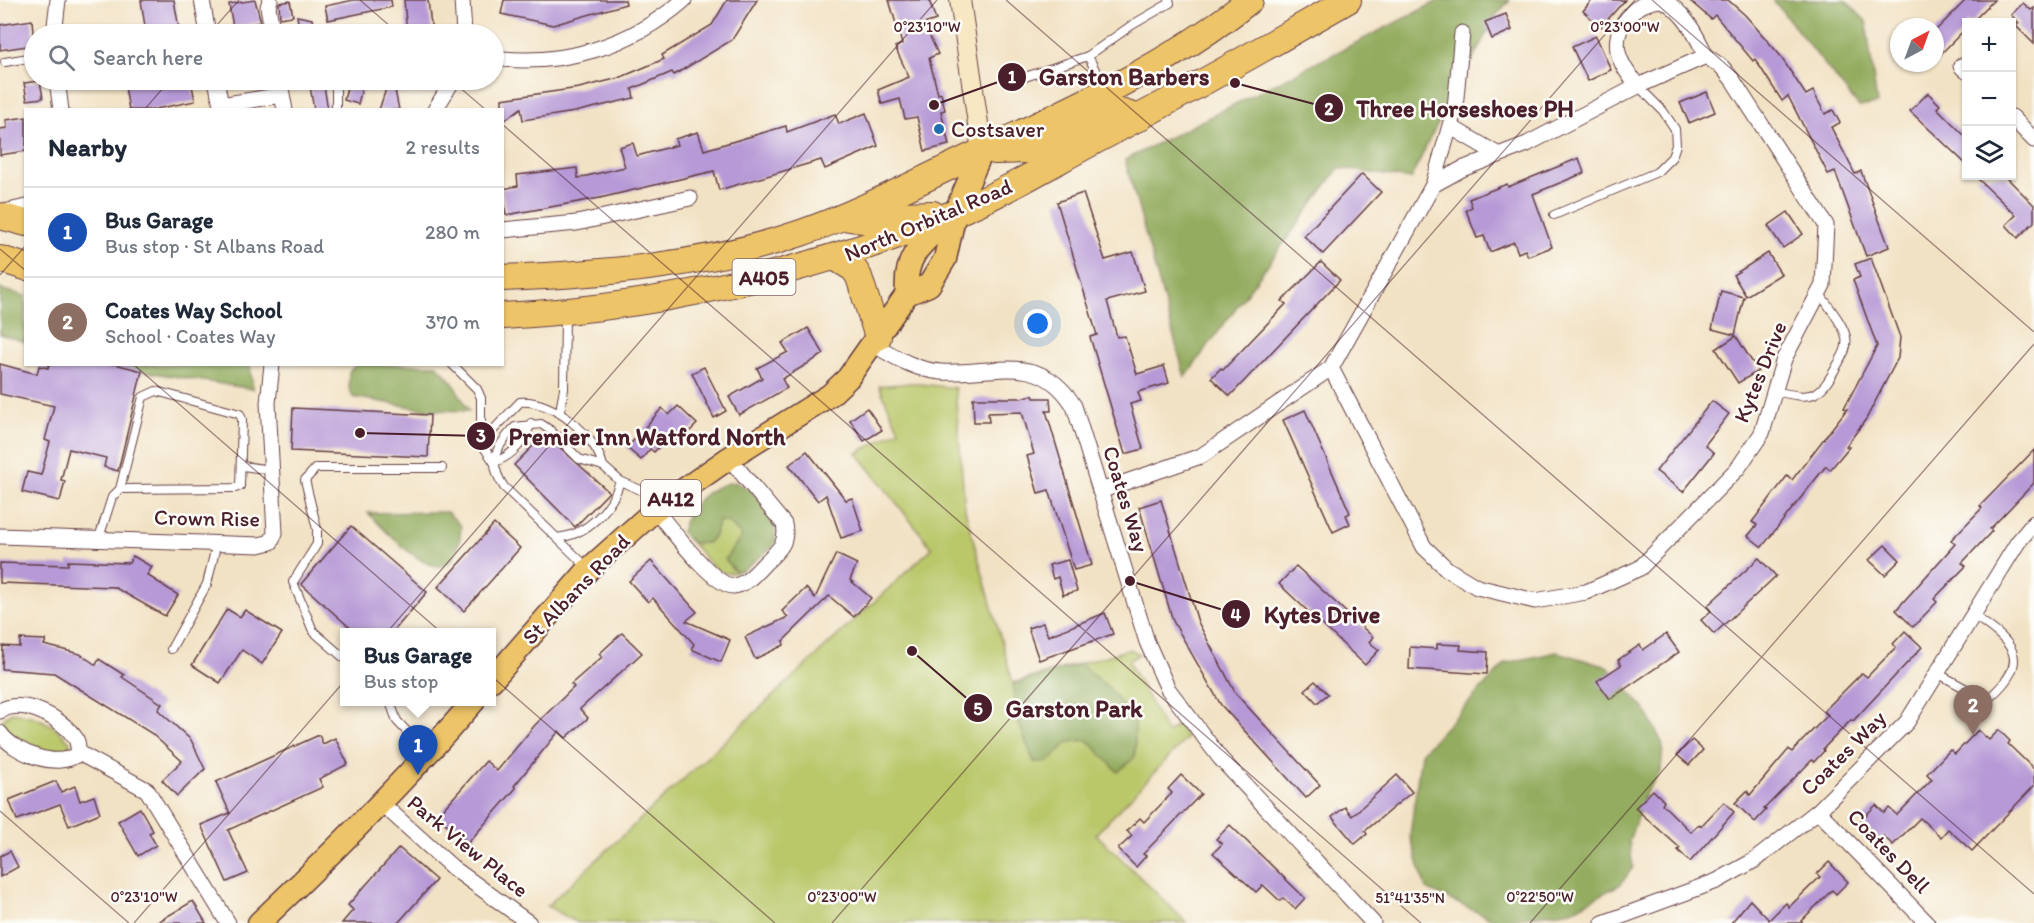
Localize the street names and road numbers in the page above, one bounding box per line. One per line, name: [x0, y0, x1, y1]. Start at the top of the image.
street label: North Orbital Road: [840, 172, 1016, 267]
road number: A405: [732, 259, 795, 295]
street label: Kytes Drive: [1727, 317, 1793, 427]
street label: Coates Way: [1097, 443, 1155, 556]
road number: A412: [641, 480, 701, 516]
street label: Crown Rise: [154, 504, 260, 532]
street label: St Albans Road: [516, 528, 636, 650]
street label: Coates Way: [1795, 704, 1892, 801]
street label: Park View Place: [402, 789, 534, 903]
street label: Coates Dell: [1842, 803, 1936, 899]

